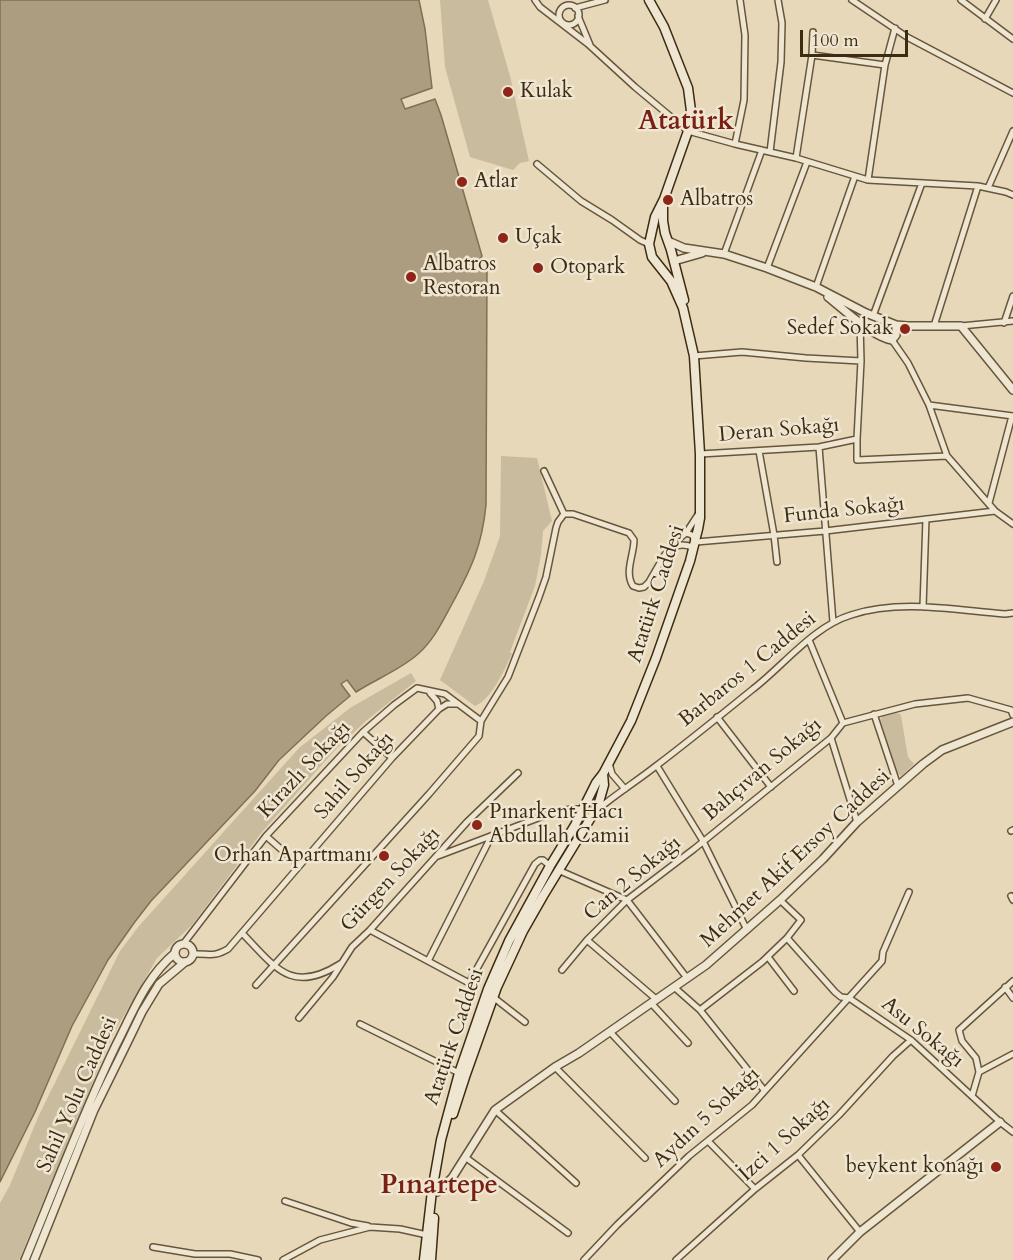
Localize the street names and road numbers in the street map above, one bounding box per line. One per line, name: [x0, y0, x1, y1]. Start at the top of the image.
street label: Deran Sokağı: [718, 413, 840, 449]
street label: Funda Sokağı: [782, 492, 906, 530]
street label: Atatürk Caddesi: [623, 522, 691, 666]
street label: Barbaros 1 Caddesi: [674, 607, 822, 733]
street label: Bahçıvan Sokağı: [698, 713, 828, 827]
street label: Kirazlı Sokağı: [253, 716, 357, 824]
street label: Sahil Sokağı: [310, 727, 400, 825]
street label: Mehmet Akif Ersoy Caddesi: [696, 764, 896, 954]
street label: Gürgen Sokağı: [336, 822, 446, 938]
street label: Can 2 Sokağı: [579, 831, 687, 927]
street label: Atatürk Caddesi: [420, 965, 490, 1109]
street label: Asu Sokağı: [876, 992, 968, 1074]
street label: Sahil Yolu Caddesi: [32, 1013, 124, 1177]
street label: Aydın 5 Sokağı: [648, 1062, 766, 1174]
street label: İzci 1 Sokağı: [734, 1093, 836, 1187]

